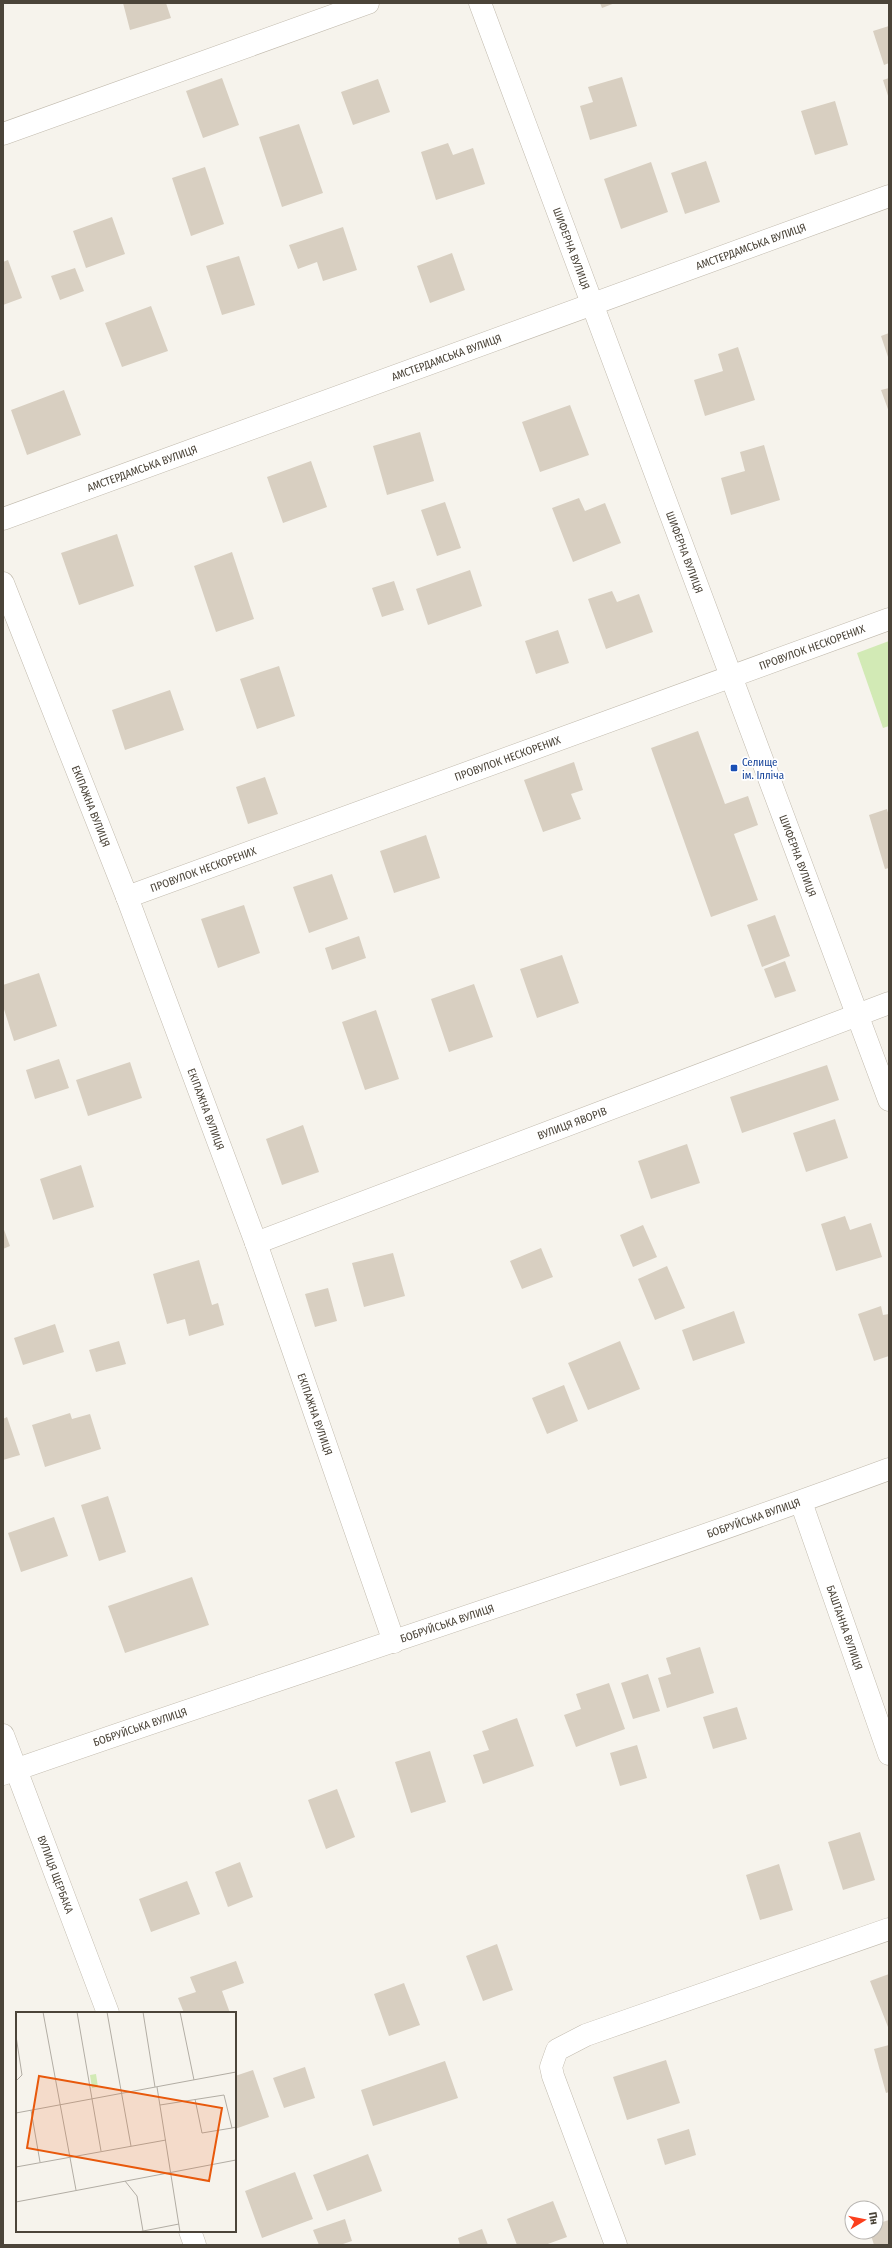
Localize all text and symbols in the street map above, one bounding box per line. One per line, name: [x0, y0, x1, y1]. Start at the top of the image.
street label: ШИФЕРНА ВУЛИЦЯ: [550, 206, 592, 292]
street label: АМСТЕРДАМСЬКА ВУЛИЦЯ: [694, 221, 808, 273]
street label: АМСТЕРДАМСЬКА ВУЛИЦЯ: [390, 332, 504, 384]
street label: АМСТЕРДАМСЬКА ВУЛИЦЯ: [85, 443, 199, 495]
street label: ШИФЕРНА ВУЛИЦЯ: [663, 509, 705, 595]
street label: ПРОВУЛОК НЕСКОРЕНИХ: [757, 622, 867, 673]
street label: ПРОВУЛОК НЕСКОРЕНИХ: [453, 733, 563, 784]
place label: Селище ім. Ілліча: [742, 756, 784, 782]
marker: Селище ім. Ілліча: [729, 763, 739, 773]
street label: ЕКІПАЖНА ВУЛИЦЯ: [69, 764, 113, 849]
street label: ШИФЕРНА ВУЛИЦЯ: [776, 813, 819, 899]
street label: ПРОВУЛОК НЕСКОРЕНИХ: [149, 844, 259, 895]
street label: ЕКІПАЖНА ВУЛИЦЯ: [184, 1067, 227, 1152]
street label: ВУЛИЦЯ ЯВОРІВ: [536, 1105, 609, 1143]
street label: ЕКІПАЖНА ВУЛИЦЯ: [294, 1371, 335, 1457]
street label: БОБРУЙСЬКА ВУЛИЦЯ: [705, 1496, 802, 1541]
street label: БАШТАННА ВУЛИЦЯ: [824, 1583, 865, 1672]
street label: БОБРУЙСЬКА ВУЛИЦЯ: [399, 1602, 496, 1646]
street label: БОБРУЙСЬКА ВУЛИЦЯ: [92, 1705, 189, 1749]
street label: ВУЛИЦЯ ЩЕРБАКА: [35, 1834, 76, 1916]
inset map: [16, 2012, 236, 2232]
north arrow: [844, 2200, 884, 2240]
text: Пн: [866, 2211, 881, 2226]

